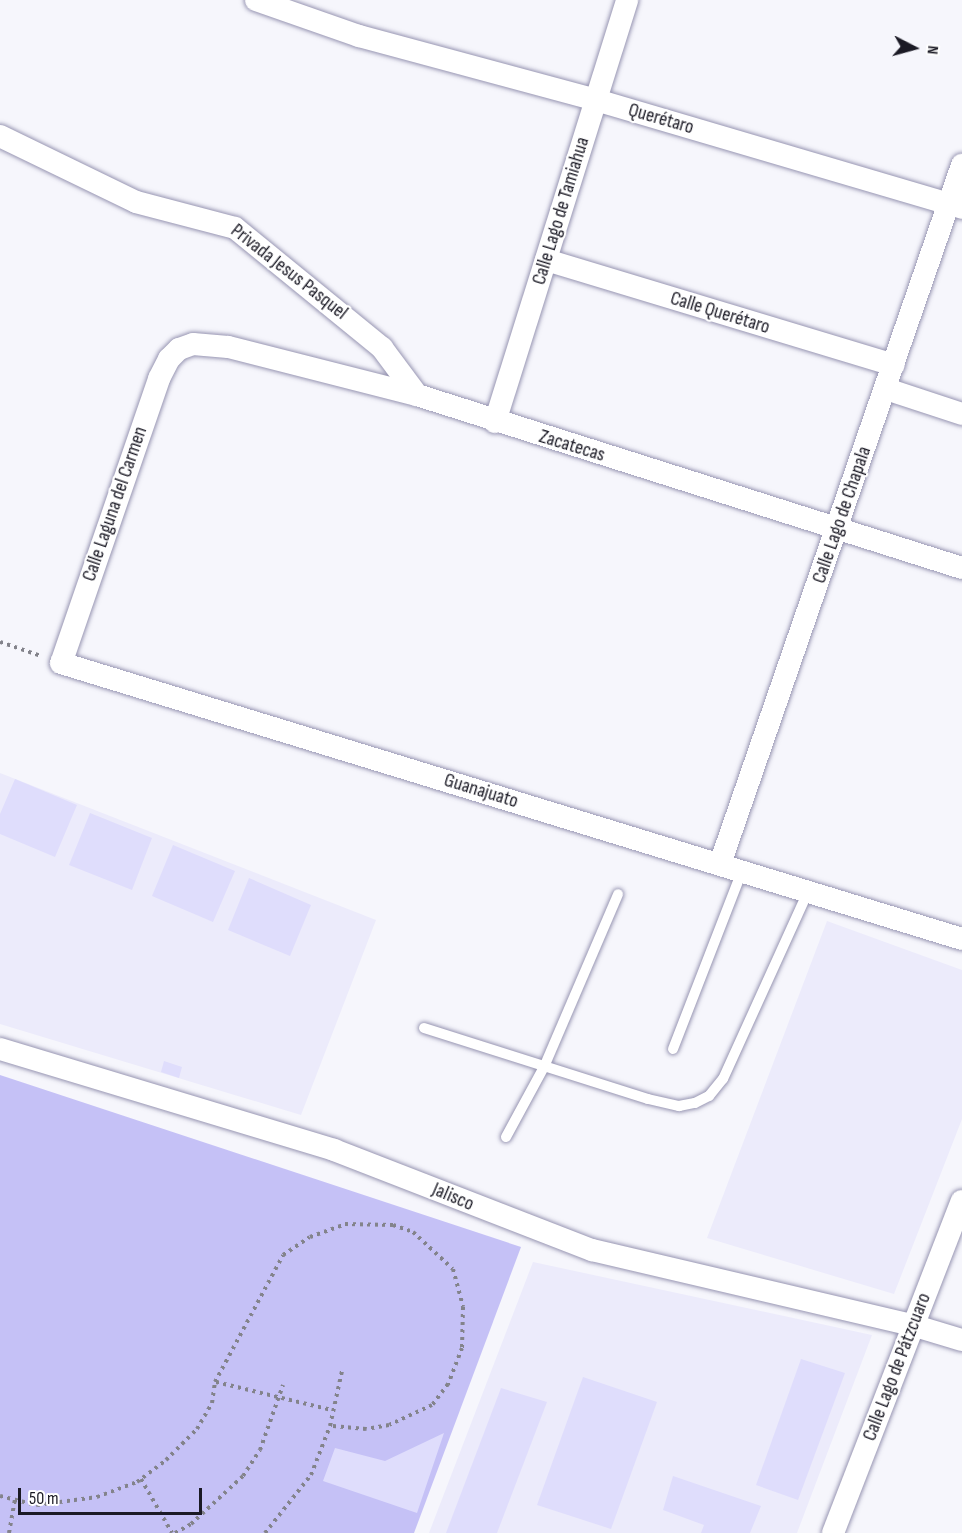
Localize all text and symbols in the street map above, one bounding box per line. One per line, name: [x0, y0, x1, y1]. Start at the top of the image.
north arrow: [884, 18, 944, 78]
text: N: [923, 45, 942, 55]
street label: Querétaro: [625, 98, 697, 140]
street label: Calle Lago de Tamiahua: [527, 134, 595, 288]
street label: Privada Jesus Pasquel: [226, 219, 352, 325]
street label: Calle Querétaro: [667, 286, 773, 340]
street label: Calle Laguna del Carmen: [77, 423, 153, 585]
street label: Zacatecas: [536, 425, 608, 467]
street label: Calle Lago de Chapala: [807, 443, 877, 587]
street label: Guanajuato: [441, 768, 521, 814]
street label: Jalisco: [428, 1178, 478, 1216]
street label: Calle Lago de Pátzcuaro: [858, 1290, 936, 1444]
scale bar: [21, 1476, 206, 1514]
text: 50 m: [29, 1488, 59, 1509]

